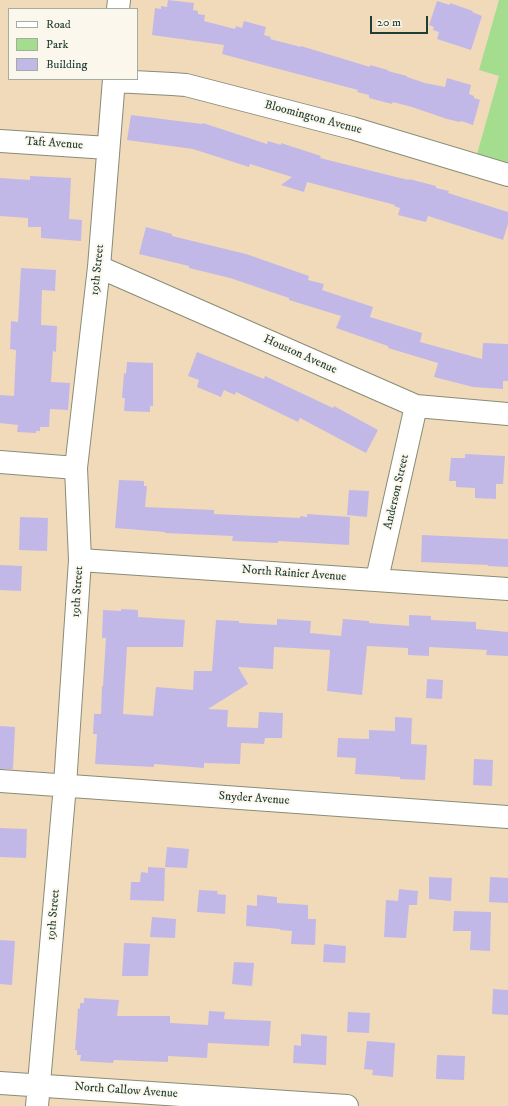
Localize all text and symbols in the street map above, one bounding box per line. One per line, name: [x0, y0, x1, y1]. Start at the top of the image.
legend: [8, 8, 138, 80]
scale bar: [372, 8, 430, 34]
text: 20 m: [377, 15, 401, 30]
text: Road: [46, 17, 71, 32]
text: Park: [46, 37, 68, 52]
text: Building: [46, 57, 87, 72]
street label: Bloomington Avenue: [263, 98, 363, 138]
street label: Taft Avenue: [25, 135, 83, 153]
street label: 19th Street: [88, 244, 108, 296]
street label: Houston Avenue: [261, 332, 339, 378]
street label: Anderson Street: [381, 453, 413, 531]
street label: North Rainier Avenue: [241, 563, 347, 585]
street label: 19th Street: [69, 566, 87, 618]
street label: Snyder Avenue: [218, 789, 290, 809]
street label: 19th Street: [45, 889, 63, 941]
street label: North Callow Avenue: [74, 1080, 178, 1102]

